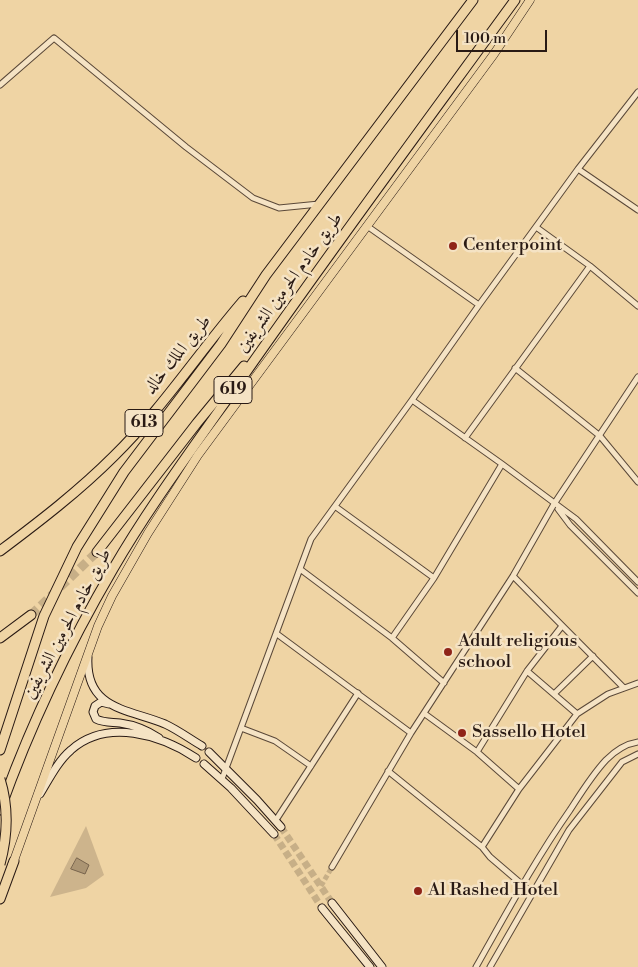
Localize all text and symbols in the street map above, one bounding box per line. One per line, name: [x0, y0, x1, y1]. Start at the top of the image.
scale bar: [458, 20, 549, 52]
text: 100 m: [464, 29, 506, 48]
street label: طريق خادم الحرمين الشريفين: [232, 209, 348, 357]
place label: Centerpoint: [463, 235, 562, 257]
marker: Centerpoint: [447, 240, 459, 252]
street label: طريق الملك خالد: [140, 311, 216, 399]
road number: 619: [214, 376, 252, 404]
road number: 613: [125, 409, 163, 436]
street label: طريق خادم الحرمين الشريفين: [19, 545, 117, 703]
place label: Adult religious school: [458, 631, 577, 674]
marker: Adult religious school: [442, 646, 454, 658]
place label: Sassello Hotel: [472, 722, 586, 744]
marker: Sassello Hotel: [456, 727, 468, 739]
place label: Al Rashed Hotel: [428, 880, 558, 902]
marker: Al Rashed Hotel: [412, 885, 424, 897]

